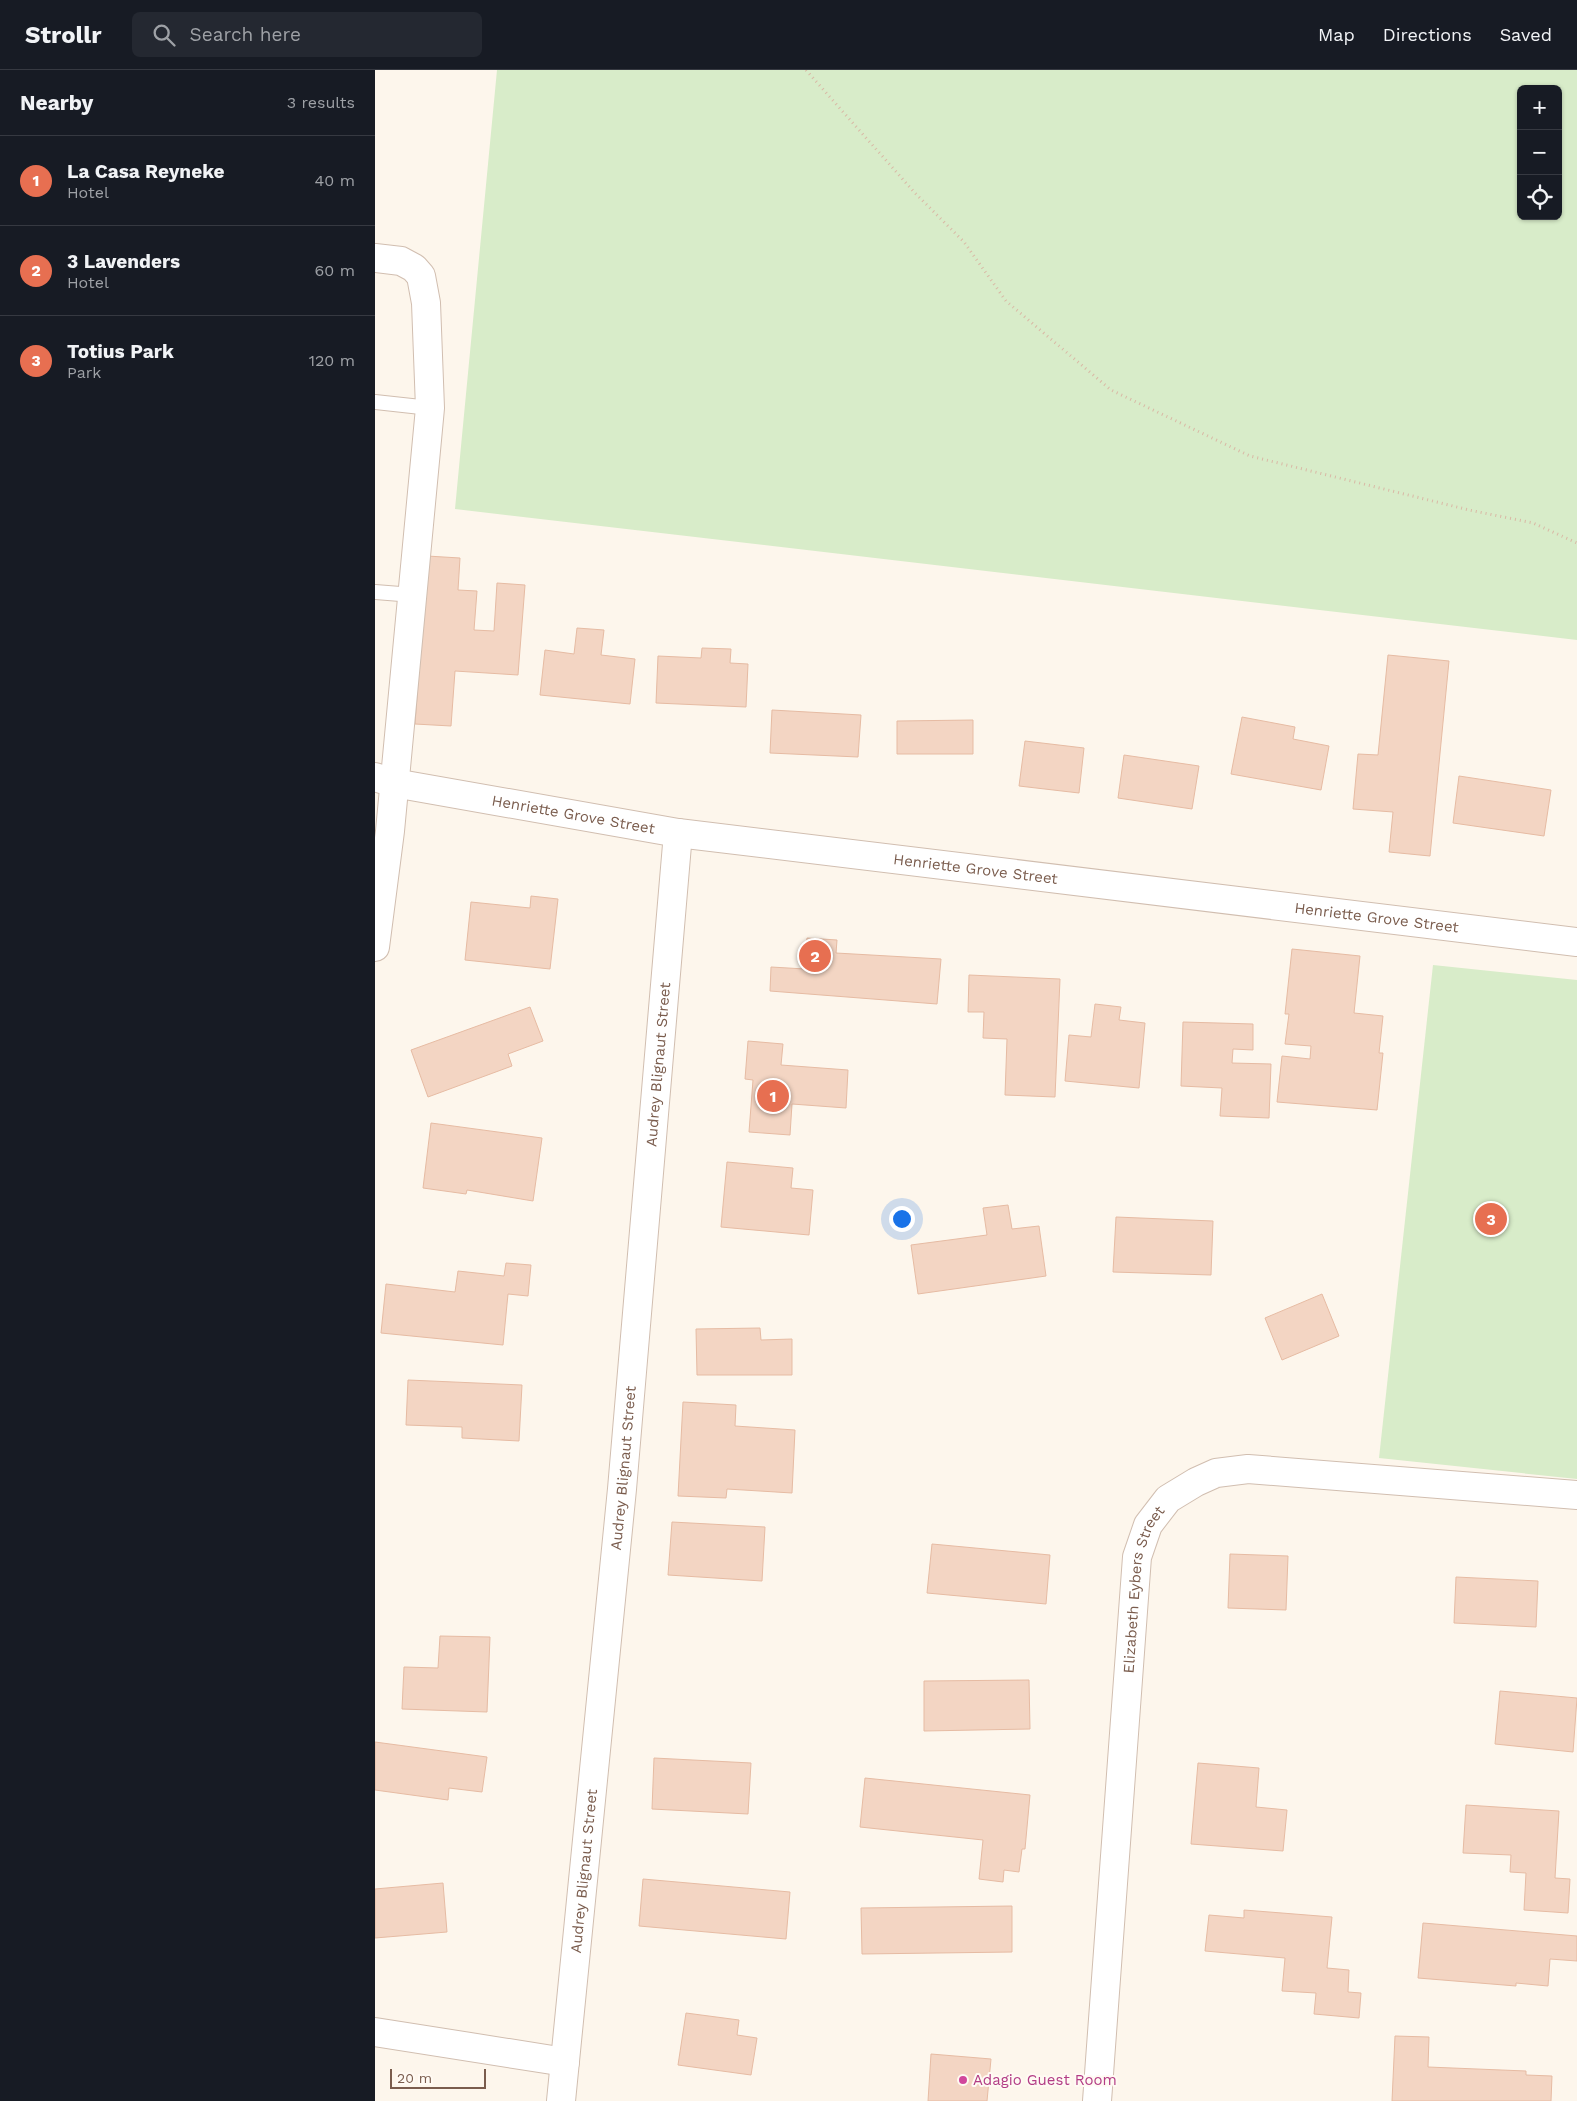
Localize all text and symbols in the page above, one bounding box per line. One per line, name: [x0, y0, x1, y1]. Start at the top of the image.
search box: [132, 12, 482, 57]
text: Strollr: [25, 21, 102, 49]
icon: search: [150, 21, 178, 49]
text: Search here: [190, 23, 301, 46]
text: Map: [1318, 24, 1355, 45]
text: Directions: [1383, 24, 1472, 45]
text: Saved: [1500, 24, 1552, 45]
map controls: [1517, 85, 1562, 220]
button: +: [1517, 85, 1562, 130]
text: Nearby: [20, 90, 93, 115]
text: 3 results: [287, 93, 355, 112]
button: −: [1517, 130, 1562, 175]
text: La Casa Reyneke: [67, 160, 224, 183]
text: 1: [33, 171, 39, 190]
text: 40 m: [315, 171, 355, 190]
button: locate: [1517, 175, 1562, 220]
text: Hotel: [67, 183, 109, 202]
text: 3 Lavenders: [67, 250, 180, 273]
text: 2: [31, 261, 41, 280]
text: 60 m: [315, 261, 355, 280]
text: Hotel: [67, 273, 109, 292]
text: Totius Park: [67, 340, 174, 363]
text: 3: [31, 351, 41, 370]
text: 120 m: [309, 351, 355, 370]
text: Park: [67, 363, 101, 382]
street label: Henriette Grove Street: [490, 791, 657, 838]
street label: Henriette Grove Street: [892, 850, 1059, 888]
street label: Henriette Grove Street: [1293, 899, 1460, 937]
pin: 2: [799, 937, 831, 975]
street label: Audrey Blignaut Street: [642, 981, 674, 1148]
pin: 1: [757, 1077, 789, 1115]
pin: 3: [1475, 1200, 1507, 1238]
your location: [889, 1206, 915, 1232]
street label: Audrey Blignaut Street: [607, 1384, 640, 1551]
street label: Elizabeth Eybers Street: [1119, 1502, 1169, 1674]
street label: Audrey Blignaut Street: [567, 1787, 601, 1954]
scale bar: [390, 2066, 486, 2089]
text: 20 m: [397, 2070, 432, 2086]
place label: Adagio Guest Room: [973, 2071, 1117, 2089]
marker: Adagio Guest Room: [957, 2074, 969, 2086]

